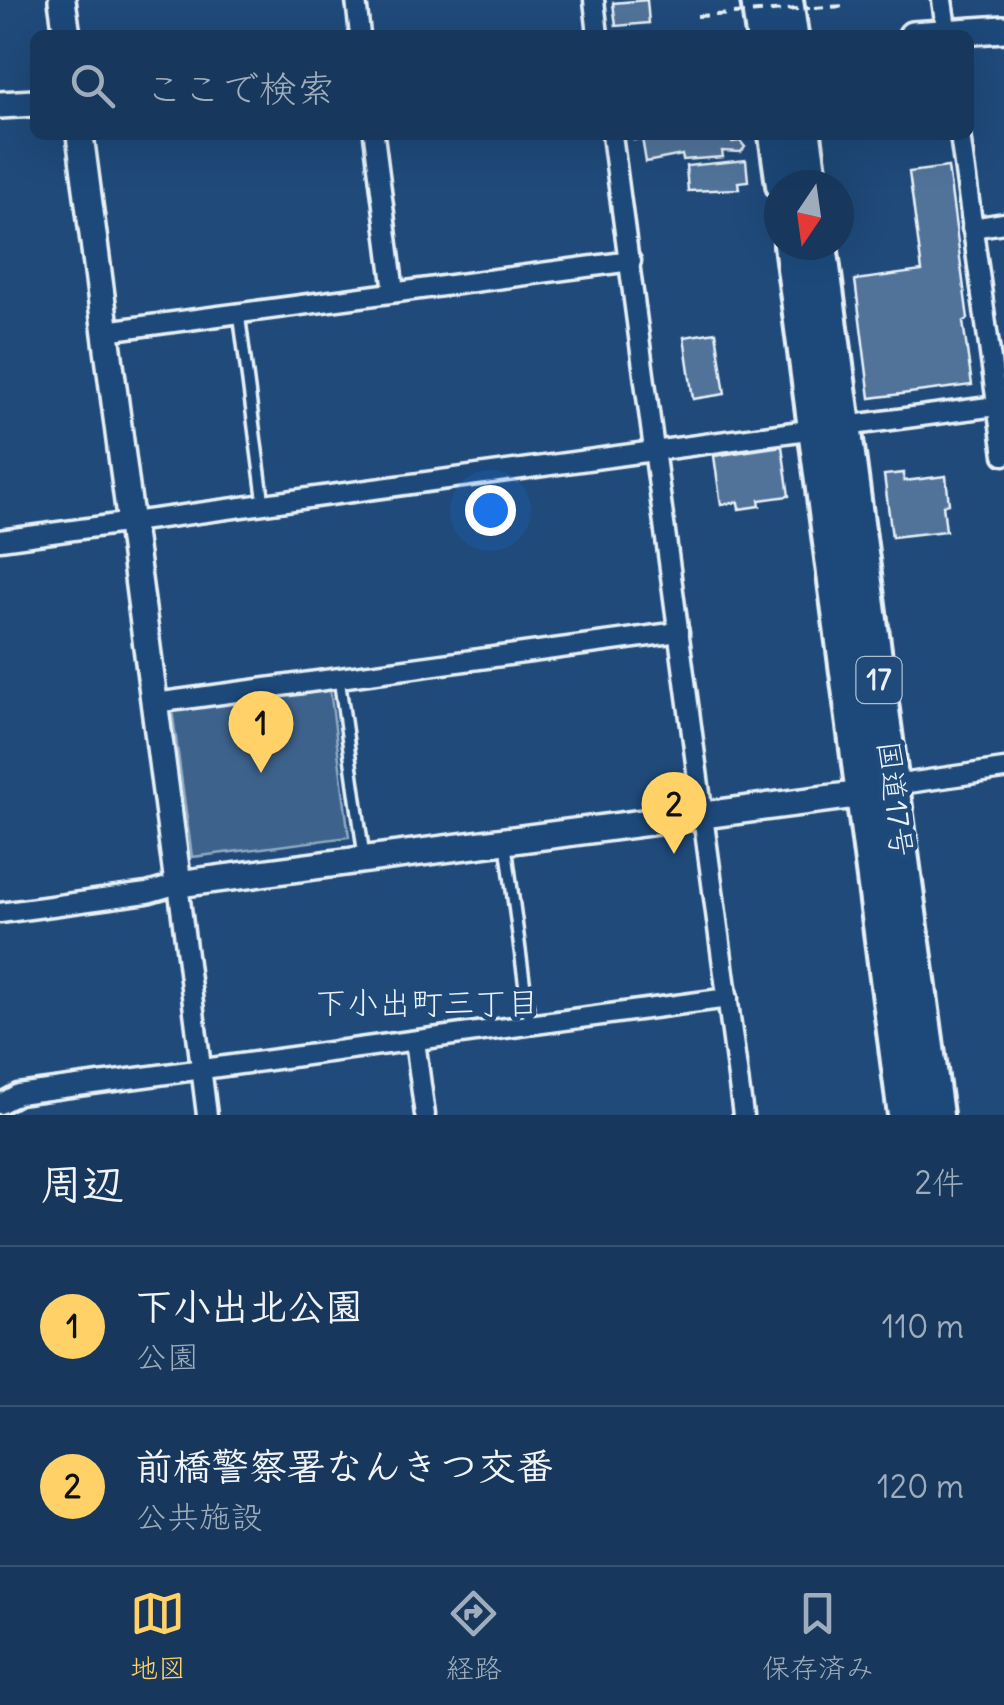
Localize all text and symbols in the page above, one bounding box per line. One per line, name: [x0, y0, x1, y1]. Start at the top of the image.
search box: [30, 30, 974, 140]
icon: search: [65, 58, 120, 113]
text: ここで検索: [145, 65, 335, 112]
north arrow: [764, 170, 854, 260]
your location: [465, 485, 516, 536]
road number: 17: [856, 657, 902, 703]
pin: 1: [228, 690, 294, 773]
street label: 国道17号: [870, 739, 922, 859]
pin: 2: [642, 772, 706, 854]
district label: 下小出町三丁目: [315, 982, 539, 1023]
text: 周辺: [40, 1158, 124, 1210]
text: 2件: [914, 1162, 964, 1203]
text: 下小出北公園: [135, 1283, 363, 1330]
text: 1: [66, 1306, 79, 1347]
text: 110 m: [882, 1306, 964, 1347]
text: 公園: [135, 1336, 199, 1377]
text: 前橋警察署なんきつ交番: [135, 1443, 554, 1490]
text: 2: [64, 1466, 81, 1507]
text: 120 m: [877, 1466, 964, 1507]
text: 公共施設: [135, 1496, 263, 1537]
tab: 地図: [130, 1586, 186, 1686]
tab: 経路: [446, 1586, 502, 1686]
tab: 保存済み: [762, 1586, 874, 1686]

